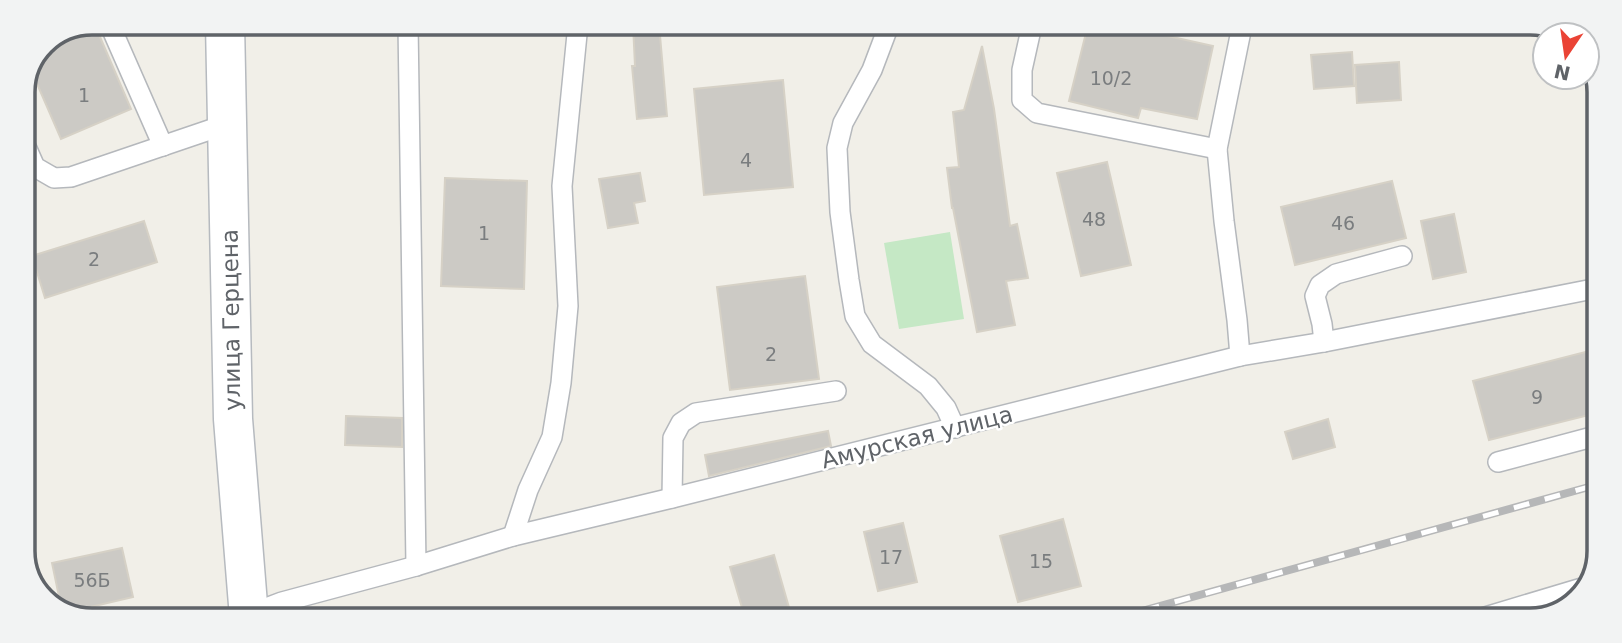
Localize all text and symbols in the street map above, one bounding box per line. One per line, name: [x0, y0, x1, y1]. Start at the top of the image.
north arrow: [1531, 21, 1601, 91]
text: N: [1552, 60, 1572, 85]
house number: 10/2: [1090, 67, 1132, 89]
house number: 1: [78, 84, 90, 106]
house number: 4: [740, 149, 752, 171]
house number: 48: [1082, 208, 1106, 230]
house number: 46: [1331, 212, 1355, 234]
house number: 1: [478, 222, 490, 244]
street label: улица Герцена: [216, 229, 246, 411]
house number: 2: [88, 248, 100, 270]
house number: 2: [765, 343, 777, 365]
house number: 9: [1531, 386, 1543, 408]
street label: Амурская улица: [819, 401, 1015, 473]
house number: 17: [879, 546, 903, 568]
house number: 15: [1029, 550, 1053, 572]
house number: 56Б: [73, 569, 111, 591]

